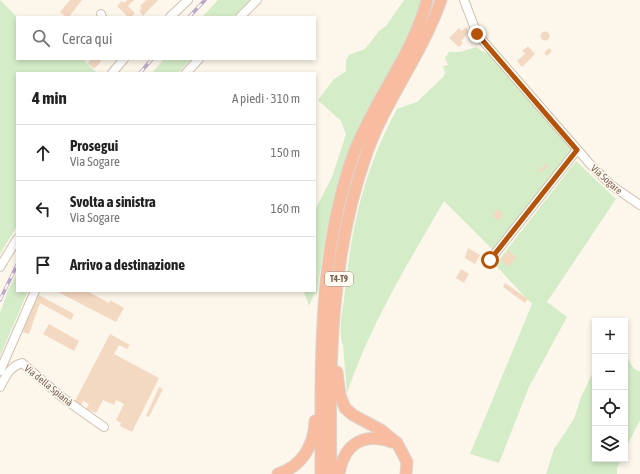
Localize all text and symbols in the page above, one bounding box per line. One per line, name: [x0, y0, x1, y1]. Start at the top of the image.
search box: [16, 16, 316, 60]
route end: [468, 25, 486, 43]
icon: search: [30, 27, 52, 49]
text: Cerca qui: [62, 30, 112, 47]
text: 4 min: [32, 88, 67, 108]
text: A piedi · 310 m: [232, 91, 300, 106]
text: Prosegui: [70, 137, 118, 154]
icon: ahead: [32, 142, 54, 164]
text: 150 m: [271, 145, 300, 160]
text: Via Sogare: [70, 154, 120, 169]
street label: Via Sogare: [589, 162, 625, 197]
text: Svolta a sinistra: [70, 193, 156, 210]
icon: left: [32, 198, 54, 220]
text: 160 m: [271, 201, 300, 216]
text: Via Sogare: [70, 210, 120, 225]
route start: [481, 251, 499, 269]
icon: arrive: [32, 254, 54, 276]
text: Arrivo a destinazione: [70, 256, 185, 273]
road number: T4-T9: [325, 272, 353, 286]
map controls: [592, 318, 628, 462]
button: +: [592, 318, 628, 354]
button: −: [592, 354, 628, 390]
street label: Via della Spianà: [22, 362, 75, 409]
button: locate: [592, 390, 628, 426]
button: layers: [592, 426, 628, 462]

